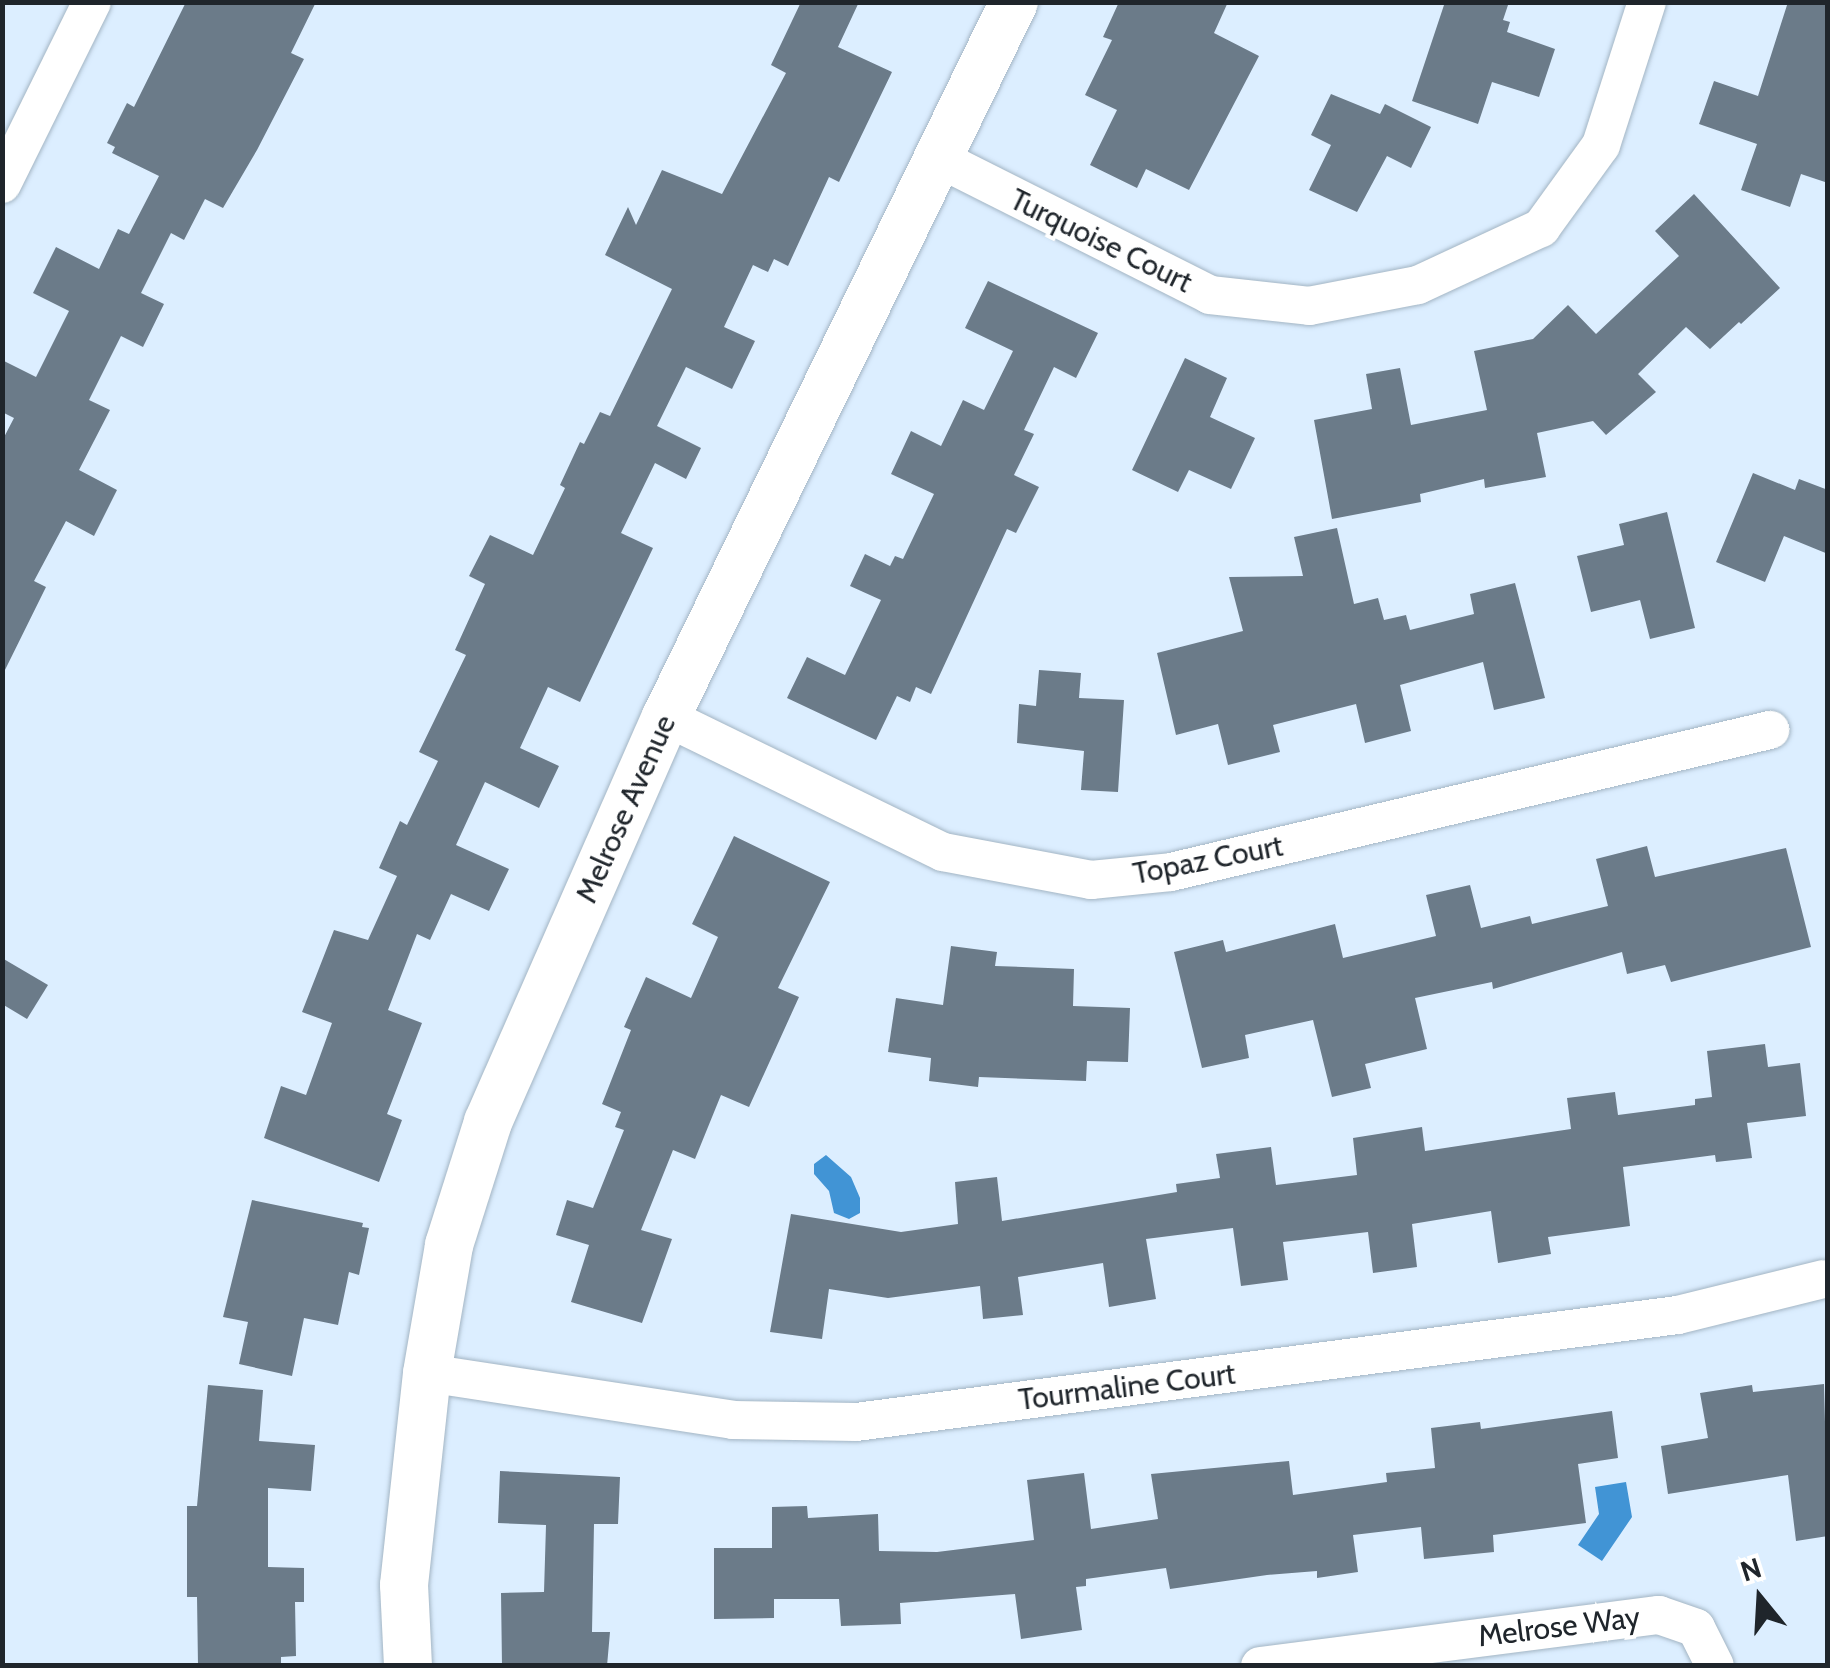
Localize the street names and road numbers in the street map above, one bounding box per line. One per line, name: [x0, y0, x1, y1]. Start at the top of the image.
street label: Turquoise Court: [1004, 181, 1198, 301]
street label: Melrose Avenue: [569, 710, 683, 908]
street label: Topaz Court: [1130, 828, 1286, 892]
street label: Tourmaline Court: [1017, 1356, 1237, 1418]
street label: Melrose Way: [1476, 1599, 1642, 1655]

